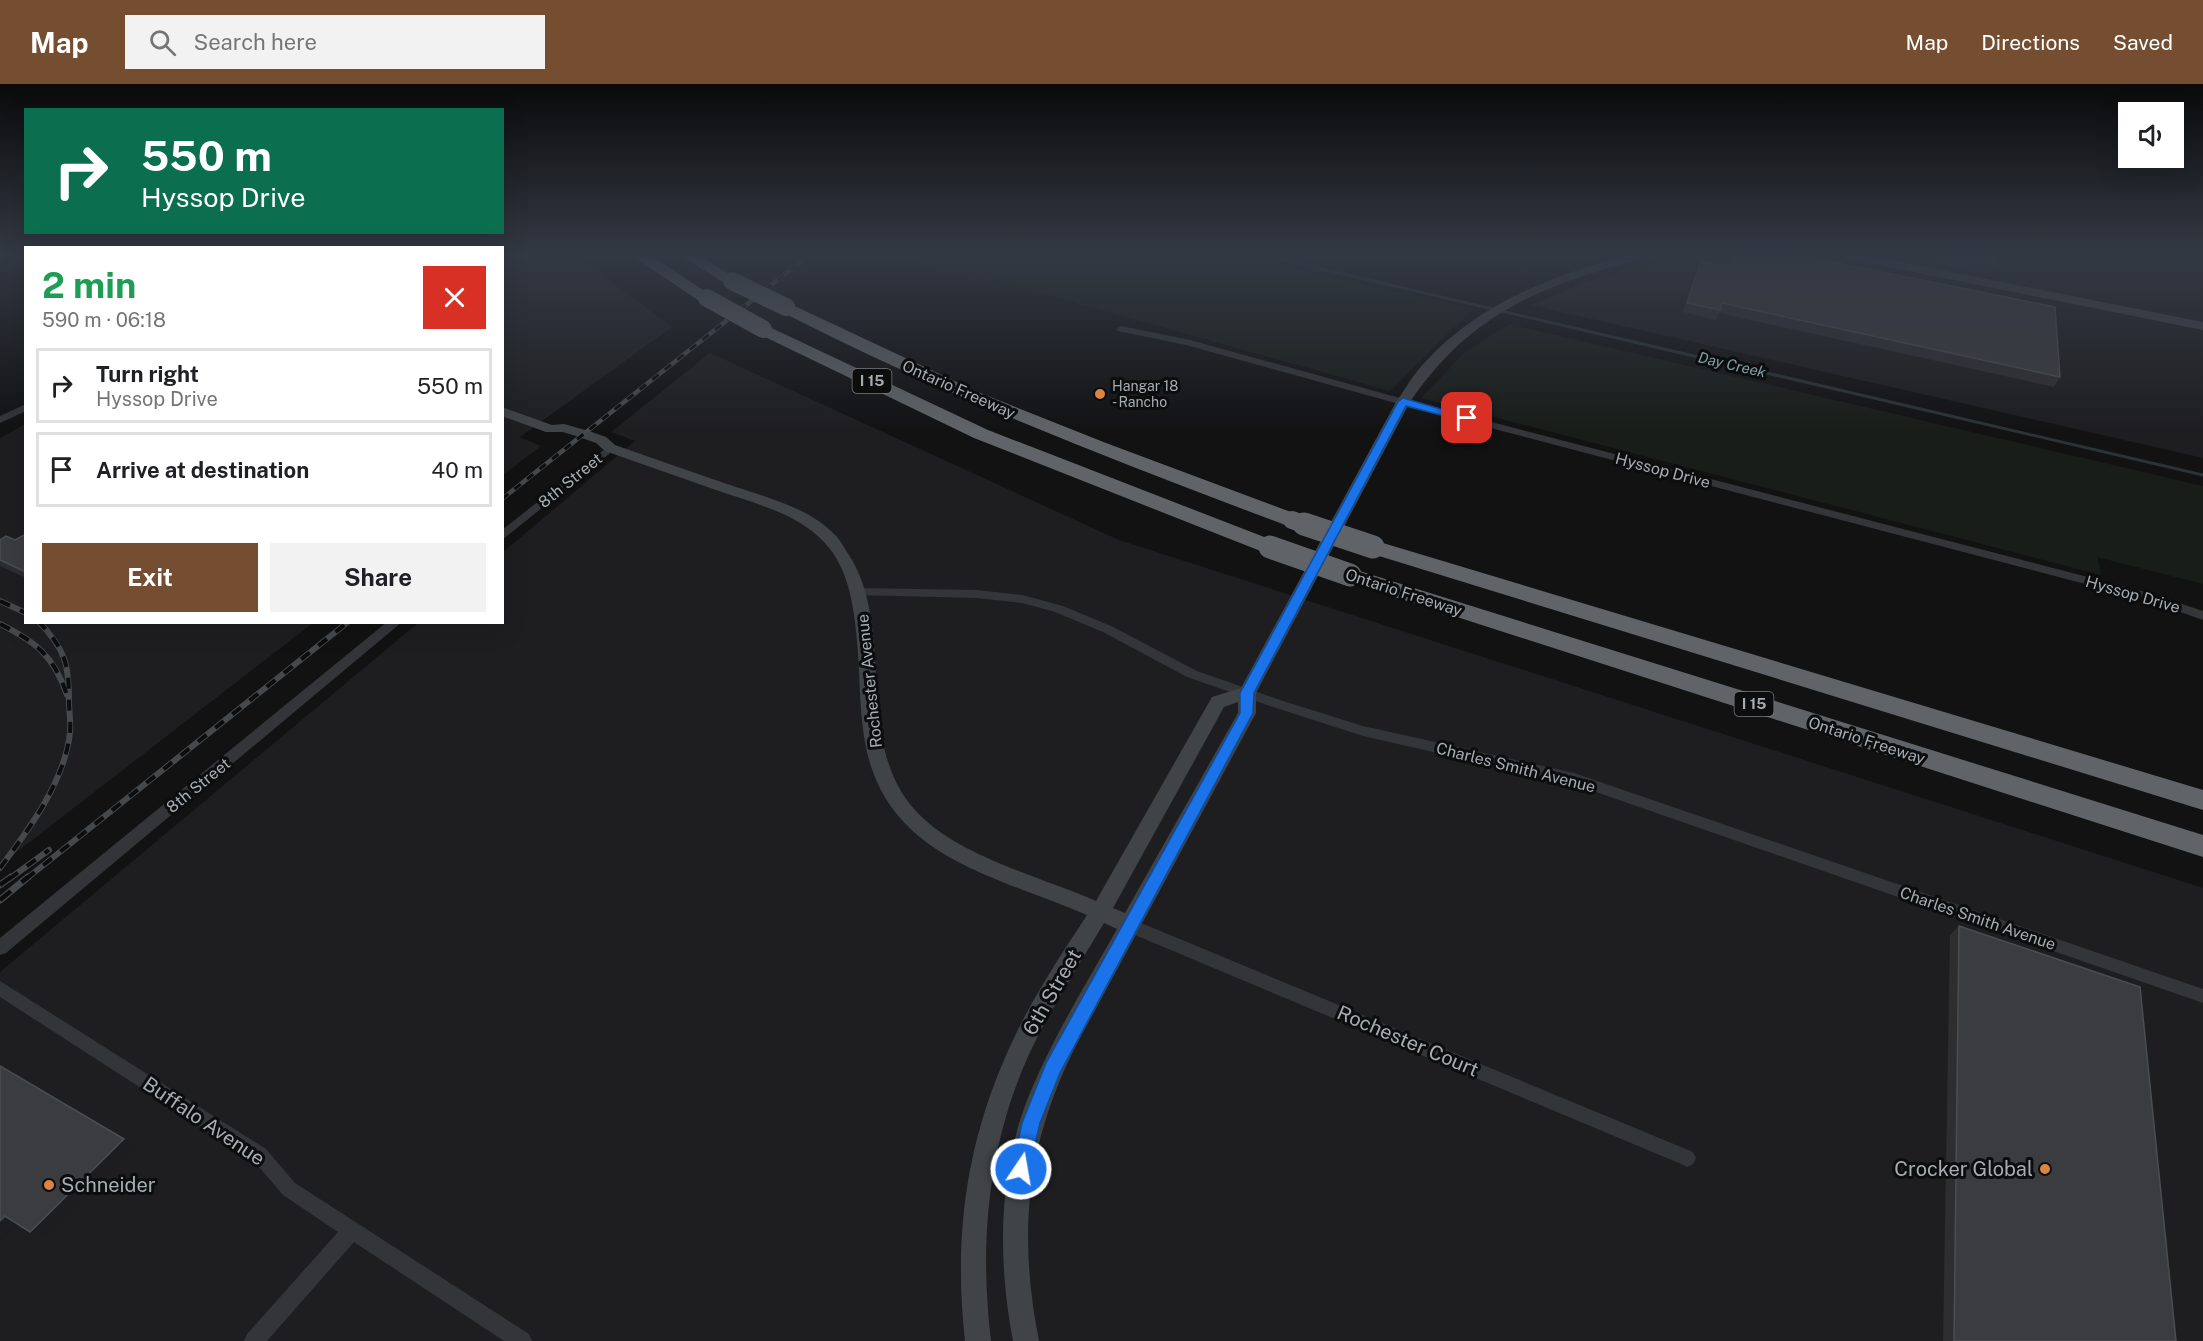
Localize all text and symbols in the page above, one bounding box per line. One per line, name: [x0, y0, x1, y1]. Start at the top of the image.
search box: [125, 15, 545, 69]
text: Map: [30, 26, 89, 59]
icon: search: [146, 26, 179, 59]
text: Search here: [194, 29, 317, 55]
text: Map: [1906, 30, 1948, 55]
text: Directions: [1981, 30, 2080, 55]
text: Saved: [2113, 30, 2173, 55]
map controls: [2118, 102, 2184, 168]
button: sound: [2118, 102, 2184, 168]
text: 550 m: [141, 131, 272, 180]
icon: right: [42, 132, 120, 210]
text: Hyssop Drive: [141, 181, 305, 213]
text: 2 min: [42, 264, 136, 306]
button: close: [423, 266, 486, 329]
text: 590 m · 06:18: [42, 308, 166, 332]
water label: Day Creek: [1697, 348, 1769, 381]
street label: Ontario Freeway: [899, 356, 1019, 423]
text: Turn right: [96, 361, 199, 387]
icon: right: [45, 369, 78, 402]
road number: I 15: [852, 369, 892, 393]
text: 550 m: [417, 373, 483, 399]
place label: Hangar 18 - Rancho: [1112, 378, 1178, 410]
text: Hyssop Drive: [96, 387, 218, 411]
marker: Hangar 18 - Rancho: [1093, 387, 1107, 401]
pin: [1441, 392, 1492, 443]
icon: arrive: [1450, 401, 1483, 434]
street label: 8th Street: [535, 449, 606, 512]
street label: Hyssop Drive: [1613, 449, 1712, 492]
icon: arrive: [45, 453, 78, 486]
text: Arrive at destination: [96, 457, 309, 483]
text: 40 m: [431, 457, 483, 483]
button: Exit: [42, 543, 258, 612]
button: Share: [270, 543, 486, 612]
street label: Ontario Freeway: [1343, 565, 1465, 620]
street label: Hyssop Drive: [2083, 572, 2182, 617]
street label: Rochester Avenue: [853, 613, 886, 749]
road number: I 15: [1734, 692, 1774, 716]
street label: Ontario Freeway: [1806, 713, 1928, 768]
street label: Charles Smith Avenue: [1434, 738, 1598, 796]
street label: 8th Street: [163, 754, 234, 817]
street label: Charles Smith Avenue: [1897, 883, 2058, 954]
street label: 6th Street: [1018, 945, 1086, 1039]
street label: Rochester Court: [1334, 1000, 1482, 1082]
street label: Buffalo Avenue: [139, 1071, 269, 1171]
position arrow: [989, 1137, 1053, 1201]
place label: Crocker Global: [1894, 1157, 2033, 1181]
marker: Crocker Global: [2038, 1162, 2052, 1176]
place label: Schneider: [61, 1173, 156, 1197]
marker: Schneider: [42, 1178, 56, 1192]

